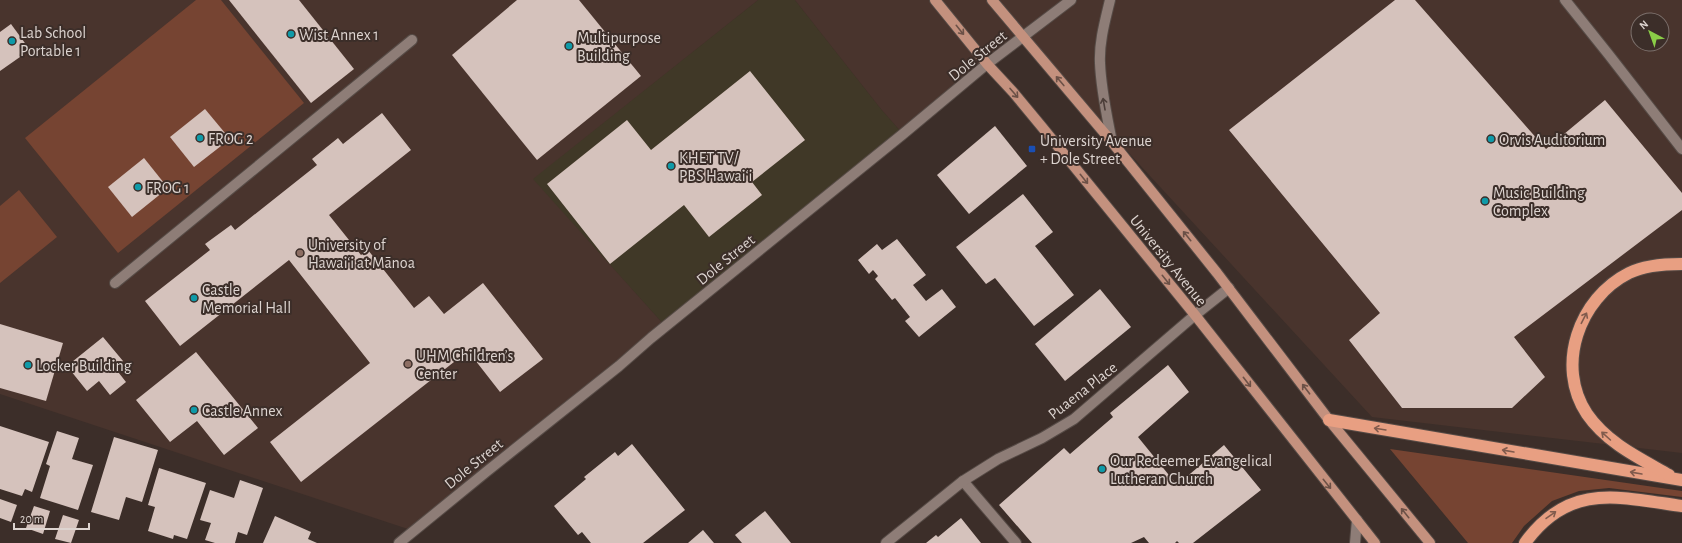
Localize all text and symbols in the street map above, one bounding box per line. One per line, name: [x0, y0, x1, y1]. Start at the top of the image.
north arrow: [1630, 12, 1670, 52]
text: N: [1637, 18, 1650, 31]
place label: Lab School Portable 1: [20, 25, 86, 59]
one-way arrow: [955, 25, 964, 36]
place label: Wist Annex 1: [299, 27, 379, 43]
street label: Dole Street: [945, 28, 1010, 84]
marker: Wist Annex 1: [286, 29, 296, 39]
place label: Multipurpose Building: [577, 30, 661, 64]
marker: Lab School Portable 1: [7, 36, 17, 46]
marker: Multipurpose Building: [564, 41, 574, 51]
one-way arrow: [1055, 75, 1064, 86]
one-way arrow: [1009, 87, 1018, 98]
one-way arrow: [1100, 98, 1108, 111]
place label: FROG 2: [208, 131, 253, 147]
place label: Orvis Auditorium: [1499, 132, 1605, 148]
marker: FROG 2: [195, 133, 205, 143]
place label: University Avenue + Dole Street: [1040, 133, 1152, 167]
marker: Orvis Auditorium: [1486, 134, 1496, 144]
marker: University Avenue + Dole Street: [1027, 144, 1037, 154]
place label: KHET TV/ PBS Hawai‘i: [679, 150, 752, 184]
marker: KHET TV/ PBS Hawai‘i: [666, 161, 676, 171]
one-way arrow: [1080, 173, 1089, 184]
place label: FROG 1: [146, 180, 190, 196]
marker: FROG 1: [133, 182, 143, 192]
place label: Music Building Complex: [1493, 185, 1585, 219]
marker: Music Building Complex: [1480, 196, 1490, 206]
street label: University Avenue: [1126, 212, 1210, 310]
one-way arrow: [1183, 230, 1192, 241]
street label: Dole Street: [693, 232, 758, 288]
place label: University of Hawaiʻi at Mānoa: [308, 237, 415, 271]
marker: University of Hawaiʻi at Mānoa: [295, 248, 305, 258]
one-way arrow: [1162, 274, 1171, 285]
place label: Castle Memorial Hall: [202, 282, 291, 316]
marker: Castle Memorial Hall: [189, 293, 199, 303]
one-way arrow: [1581, 312, 1588, 324]
place label: UHM Children’s Center: [416, 348, 513, 382]
place label: Locker Building: [36, 358, 132, 374]
marker: UHM Children’s Center: [403, 359, 413, 369]
street label: Puaena Place: [1045, 359, 1120, 422]
marker: Locker Building: [23, 360, 33, 370]
one-way arrow: [1243, 376, 1251, 387]
one-way arrow: [1301, 383, 1310, 394]
place label: Castle Annex: [202, 403, 283, 419]
marker: Castle Annex: [189, 405, 199, 415]
one-way arrow: [1374, 425, 1387, 433]
one-way arrow: [1602, 432, 1612, 441]
street label: Dole Street: [441, 436, 506, 492]
one-way arrow: [1502, 446, 1515, 454]
place label: Our Redeemer Evangelical Lutheran Church: [1110, 453, 1272, 487]
marker: Our Redeemer Evangelical Lutheran Church: [1097, 464, 1107, 474]
one-way arrow: [1630, 468, 1643, 476]
one-way arrow: [1323, 478, 1332, 489]
scale bar: [14, 505, 89, 531]
one-way arrow: [1401, 507, 1409, 518]
one-way arrow: [1546, 511, 1557, 519]
text: 20 m: [20, 513, 43, 525]

